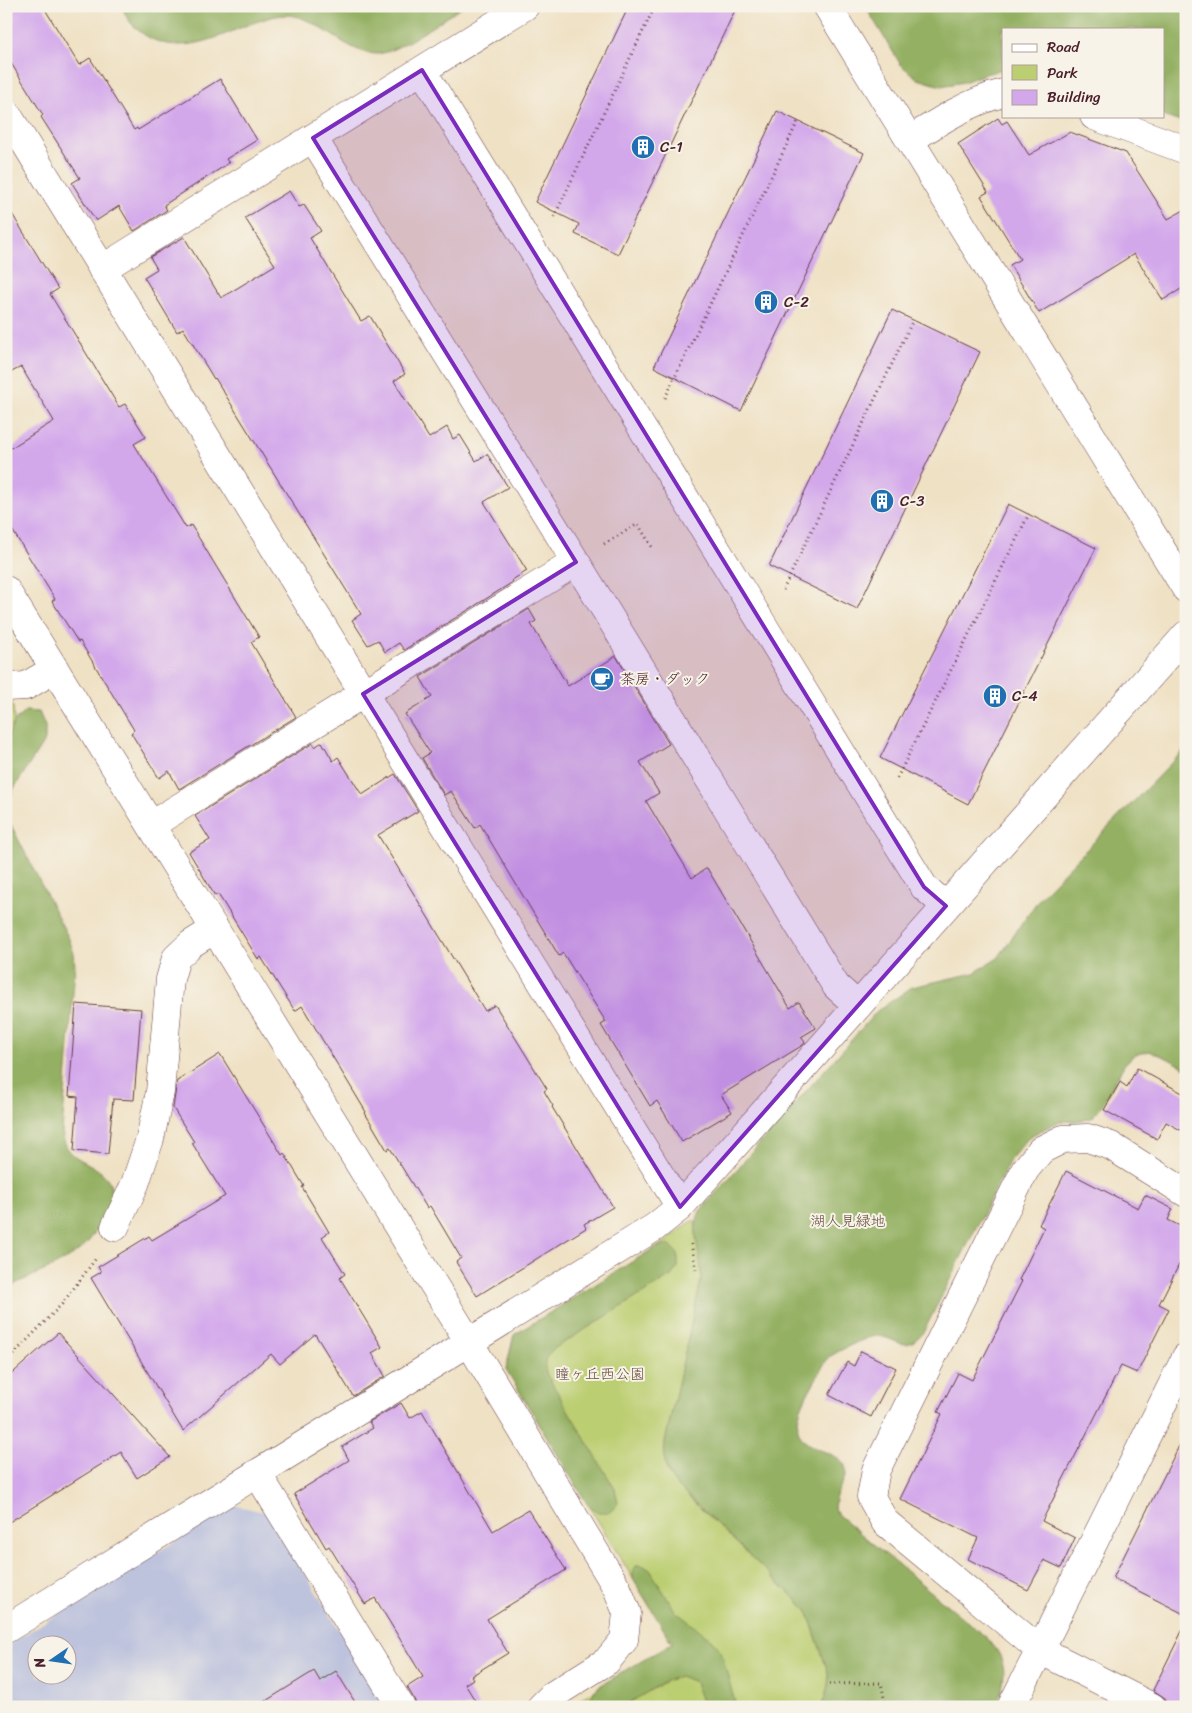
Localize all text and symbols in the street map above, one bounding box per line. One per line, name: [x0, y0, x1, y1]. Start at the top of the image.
legend: [1002, 28, 1164, 118]
text: Road: [1047, 34, 1080, 60]
text: Park: [1047, 60, 1078, 86]
text: Building: [1047, 84, 1101, 110]
building icon: C-1: [630, 134, 656, 160]
place label: C-1: [660, 134, 683, 160]
building icon: C-2: [753, 289, 779, 315]
place label: C-2: [784, 289, 809, 315]
building icon: C-3: [869, 488, 895, 514]
place label: C-3: [900, 488, 925, 514]
cafe icon: 茶房・ダック: [589, 666, 615, 692]
place label: 茶房・ダック: [620, 666, 710, 692]
building icon: C-4: [982, 683, 1008, 709]
place label: C-4: [1012, 683, 1038, 709]
park label: 湖人見緑地: [810, 1208, 886, 1234]
park label: 瞳ヶ丘西公園: [555, 1361, 645, 1387]
north arrow: [28, 1636, 78, 1686]
text: N: [26, 1655, 53, 1671]

